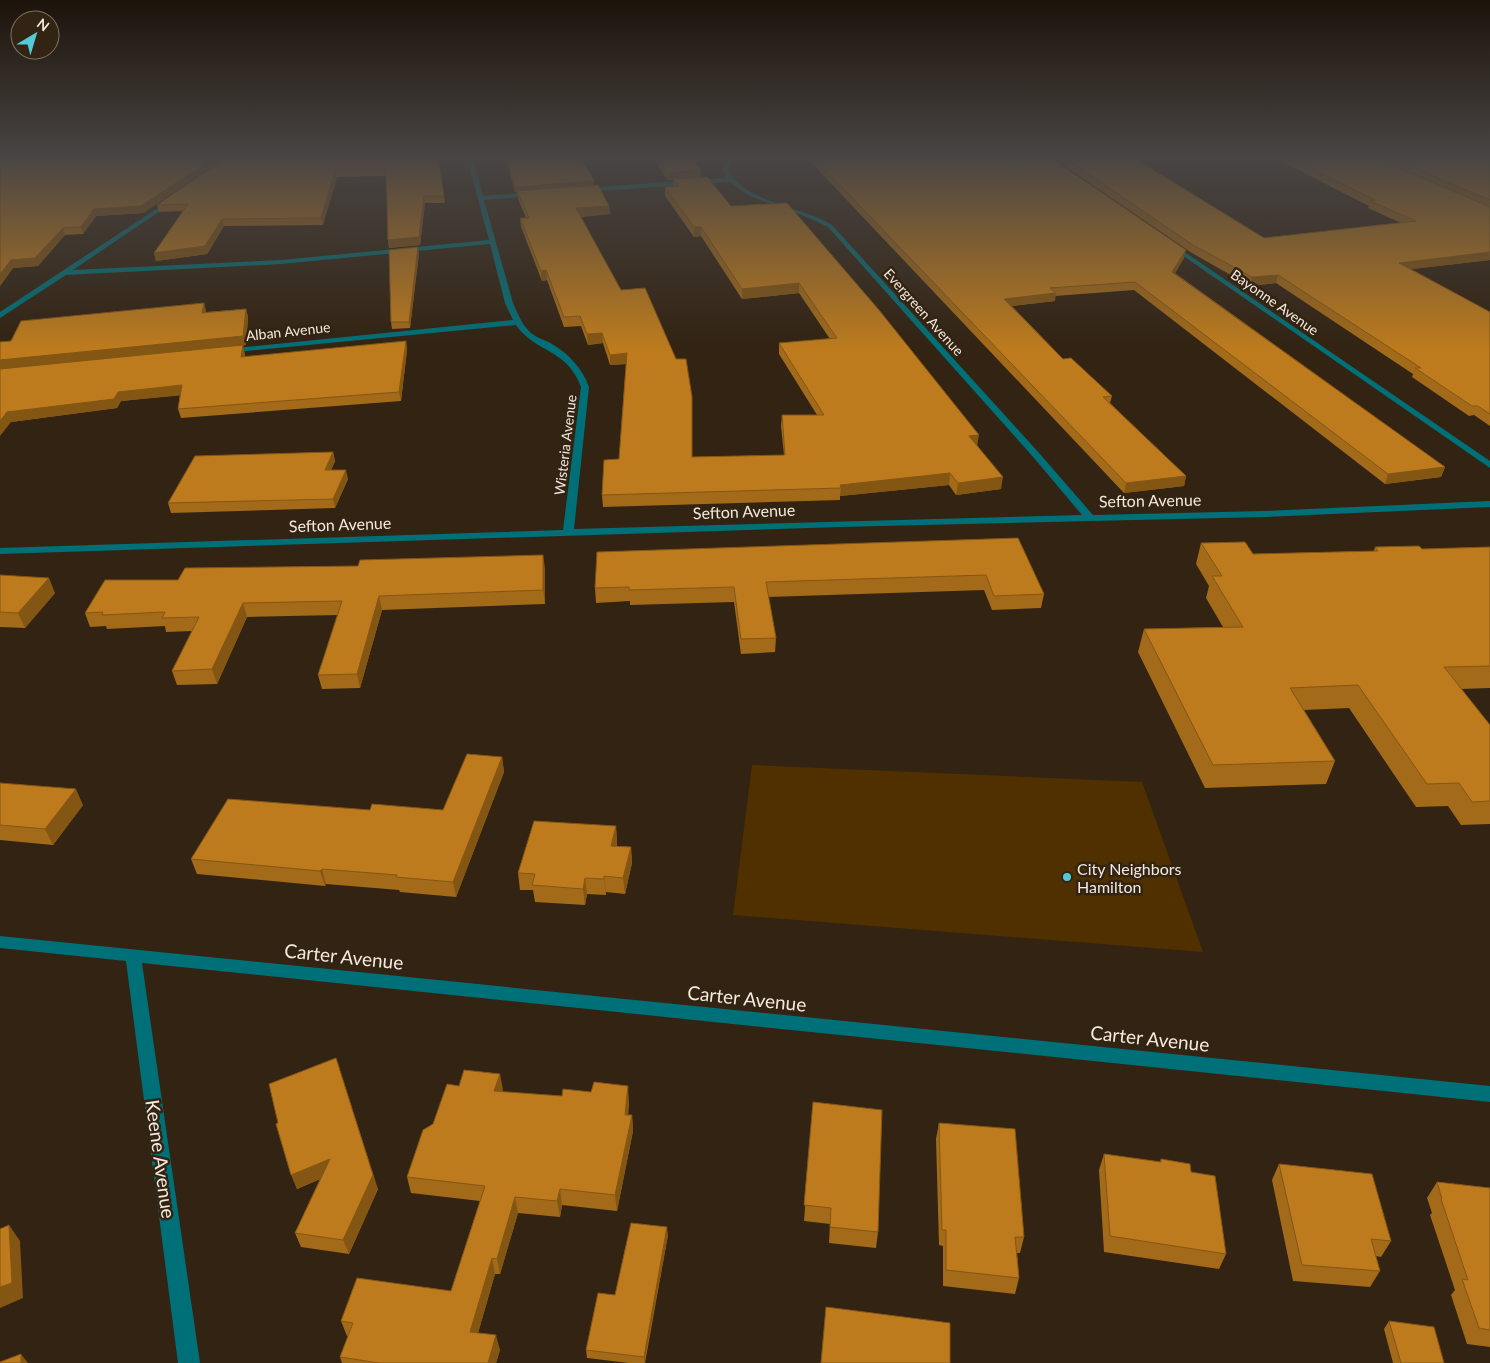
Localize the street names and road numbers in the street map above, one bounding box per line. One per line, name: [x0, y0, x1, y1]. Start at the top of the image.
street label: Evergreen Avenue: [880, 265, 968, 359]
street label: Bayonne Avenue: [1228, 265, 1322, 339]
street label: Alban Avenue: [245, 318, 331, 344]
street label: Wisteria Avenue: [550, 394, 580, 496]
street label: Sefton Avenue: [1099, 490, 1201, 510]
street label: Sefton Avenue: [692, 500, 796, 522]
street label: Sefton Avenue: [288, 513, 392, 535]
street label: Carter Avenue: [283, 938, 405, 974]
street label: Carter Avenue: [686, 980, 808, 1016]
street label: Carter Avenue: [1089, 1020, 1211, 1056]
street label: Keene Avenue: [141, 1098, 181, 1220]

